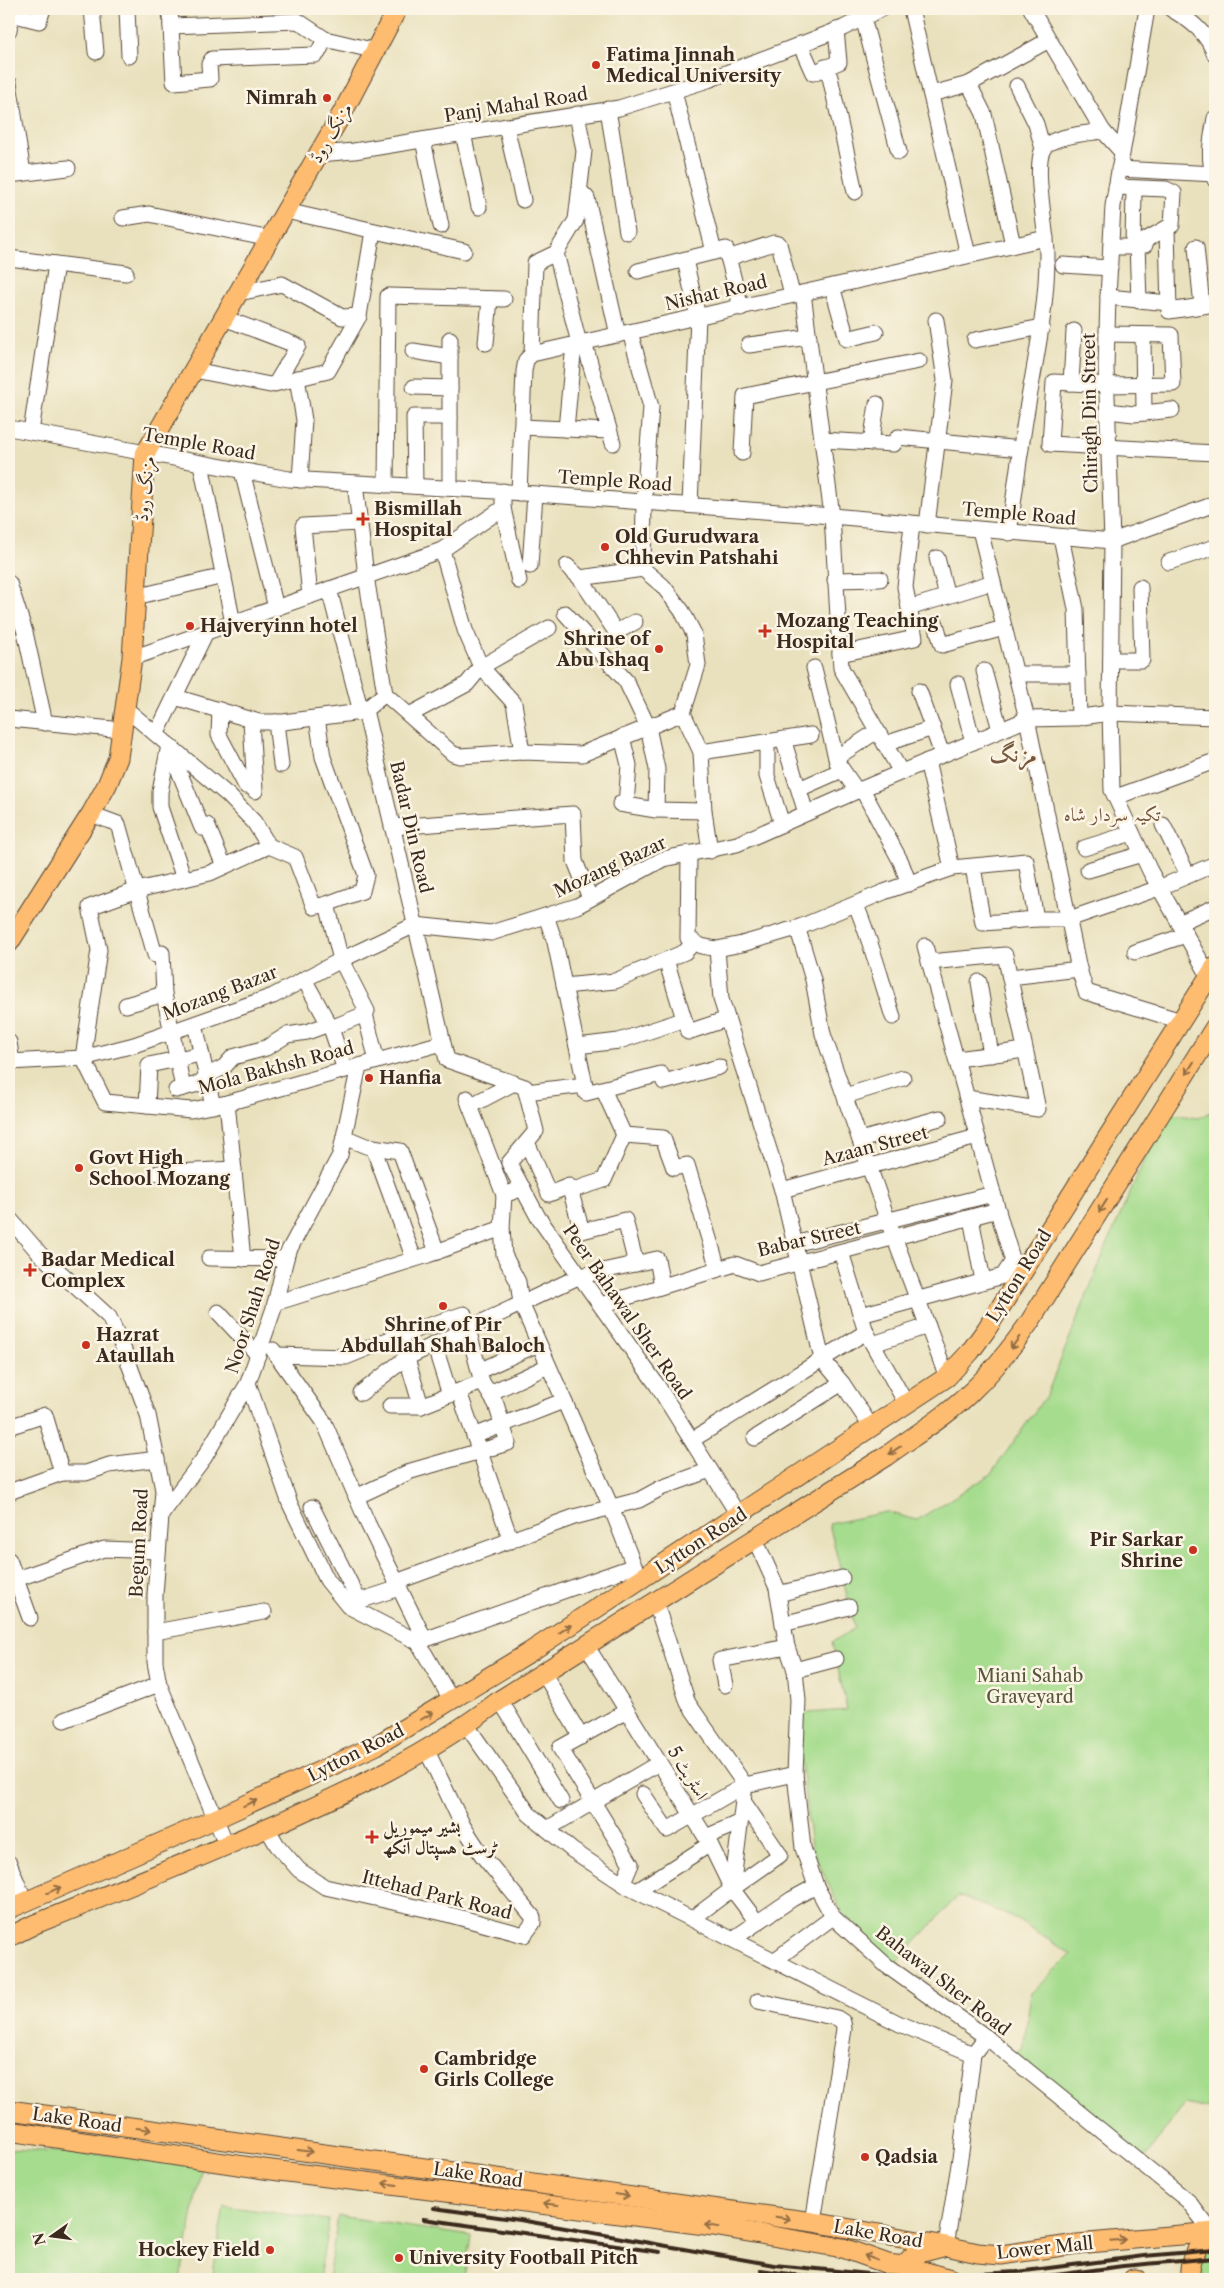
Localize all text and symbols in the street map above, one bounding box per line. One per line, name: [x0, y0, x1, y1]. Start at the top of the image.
place label: Fatima Jinnah Medical University: [606, 44, 782, 87]
marker: Fatima Jinnah Medical University: [590, 59, 602, 71]
street label: Panj Mahal Road: [443, 83, 589, 127]
place label: Nimrah: [246, 87, 318, 109]
marker: Nimrah: [321, 92, 333, 104]
street label: مزنگ روڈ: [304, 98, 359, 168]
street label: Nishat Road: [663, 271, 769, 315]
street label: Chiragh Din Street: [1078, 332, 1102, 493]
street label: Temple Road: [141, 423, 257, 465]
street label: مزنگ روڈ: [130, 455, 161, 523]
street label: Temple Road: [557, 466, 673, 496]
place label: Bismillah Hospital: [374, 498, 463, 541]
street label: Temple Road: [961, 498, 1077, 530]
marker: Bismillah Hospital: [356, 512, 370, 526]
place label: Old Gurudwara Chhevin Patshahi: [615, 526, 779, 569]
marker: Old Gurudwara Chhevin Patshahi: [599, 541, 611, 553]
place label: Mozang Teaching Hospital: [776, 610, 939, 653]
place label: Hajveryinn hotel: [200, 615, 358, 637]
marker: Hajveryinn hotel: [184, 620, 196, 632]
marker: Mozang Teaching Hospital: [758, 624, 772, 638]
place label: Shrine of Abu Ishaq: [556, 628, 651, 671]
marker: Shrine of Abu Ishaq: [653, 643, 665, 655]
district label: مزنگ: [989, 740, 1037, 771]
street label: Badar Din Road: [385, 759, 437, 895]
district label: تکیہ سردار شاہ: [1064, 803, 1161, 827]
street label: Mozang Bazar: [550, 831, 670, 903]
street label: Mozang Bazar: [159, 961, 281, 1025]
street label: Mola Bakhsh Road: [196, 1037, 356, 1099]
one-way arrow: [1184, 1061, 1194, 1075]
place label: Hanfia: [379, 1067, 442, 1089]
marker: Hanfia: [363, 1072, 375, 1084]
street label: Azaan Street: [819, 1121, 931, 1171]
place label: Govt High School Mozang: [89, 1147, 231, 1190]
marker: Govt High School Mozang: [73, 1162, 85, 1174]
one-way arrow: [1098, 1198, 1108, 1212]
street label: Babar Street: [755, 1216, 863, 1262]
street label: Peer Bahawal Sher Road: [558, 1220, 696, 1404]
street label: Lytton Road: [982, 1226, 1056, 1326]
street label: Noor Shah Road: [221, 1236, 285, 1376]
place label: Badar Medical Complex: [41, 1249, 175, 1292]
marker: Badar Medical Complex: [23, 1263, 37, 1277]
marker: Shrine of Pir Abdullah Shah Baloch: [437, 1300, 449, 1312]
place label: Shrine of Pir Abdullah Shah Baloch: [340, 1314, 546, 1357]
place label: Hazrat Ataullah: [95, 1324, 175, 1367]
one-way arrow: [1010, 1335, 1020, 1349]
marker: Hazrat Ataullah: [80, 1339, 92, 1351]
one-way arrow: [888, 1445, 902, 1455]
street label: Begum Road: [125, 1488, 153, 1598]
street label: Lytton Road: [651, 1503, 751, 1579]
place label: Pir Sarkar Shrine: [1090, 1529, 1183, 1572]
marker: Pir Sarkar Shrine: [1187, 1544, 1199, 1556]
one-way arrow: [558, 1624, 572, 1635]
park label: Miani Sahab Graveyard: [977, 1665, 1083, 1708]
one-way arrow: [419, 1710, 434, 1720]
street label: Lytton Road: [304, 1719, 408, 1787]
street label: اسٹریٹ 5: [662, 1742, 713, 1805]
one-way arrow: [242, 1798, 257, 1808]
place label: بشیر میموریل ٹرسٹ ہسپتال آنکھ: [383, 1816, 499, 1861]
marker: بشیر میموریل ٹرسٹ ہسپتال آنکھ: [365, 1830, 379, 1844]
street label: Ittehad Park Road: [360, 1866, 514, 1924]
one-way arrow: [46, 1885, 61, 1894]
street label: Bahawal Sher Road: [871, 1922, 1015, 2040]
place label: Cambridge Girls College: [434, 2048, 554, 2091]
marker: Cambridge Girls College: [418, 2063, 430, 2075]
street label: Lake Road: [31, 2103, 123, 2137]
one-way arrow: [135, 2124, 151, 2134]
one-way arrow: [296, 2146, 312, 2156]
place label: Qadsia: [875, 2146, 939, 2168]
marker: Qadsia: [859, 2151, 871, 2163]
street label: Lake Road: [432, 2158, 524, 2192]
one-way arrow: [382, 2179, 398, 2189]
one-way arrow: [613, 2190, 629, 2200]
one-way arrow: [543, 2199, 559, 2209]
north arrow: [28, 2210, 78, 2260]
one-way arrow: [774, 2213, 790, 2223]
street label: Lake Road: [832, 2215, 924, 2253]
one-way arrow: [704, 2220, 720, 2230]
text: N: [29, 2231, 50, 2247]
street label: Lower Mall: [996, 2232, 1094, 2264]
one-way arrow: [1110, 2236, 1126, 2245]
place label: Hockey Field: [138, 2239, 260, 2261]
marker: Hockey Field: [264, 2244, 276, 2256]
place label: University Football Pitch: [409, 2247, 639, 2269]
marker: University Football Pitch: [393, 2252, 405, 2264]
one-way arrow: [864, 2252, 879, 2262]

